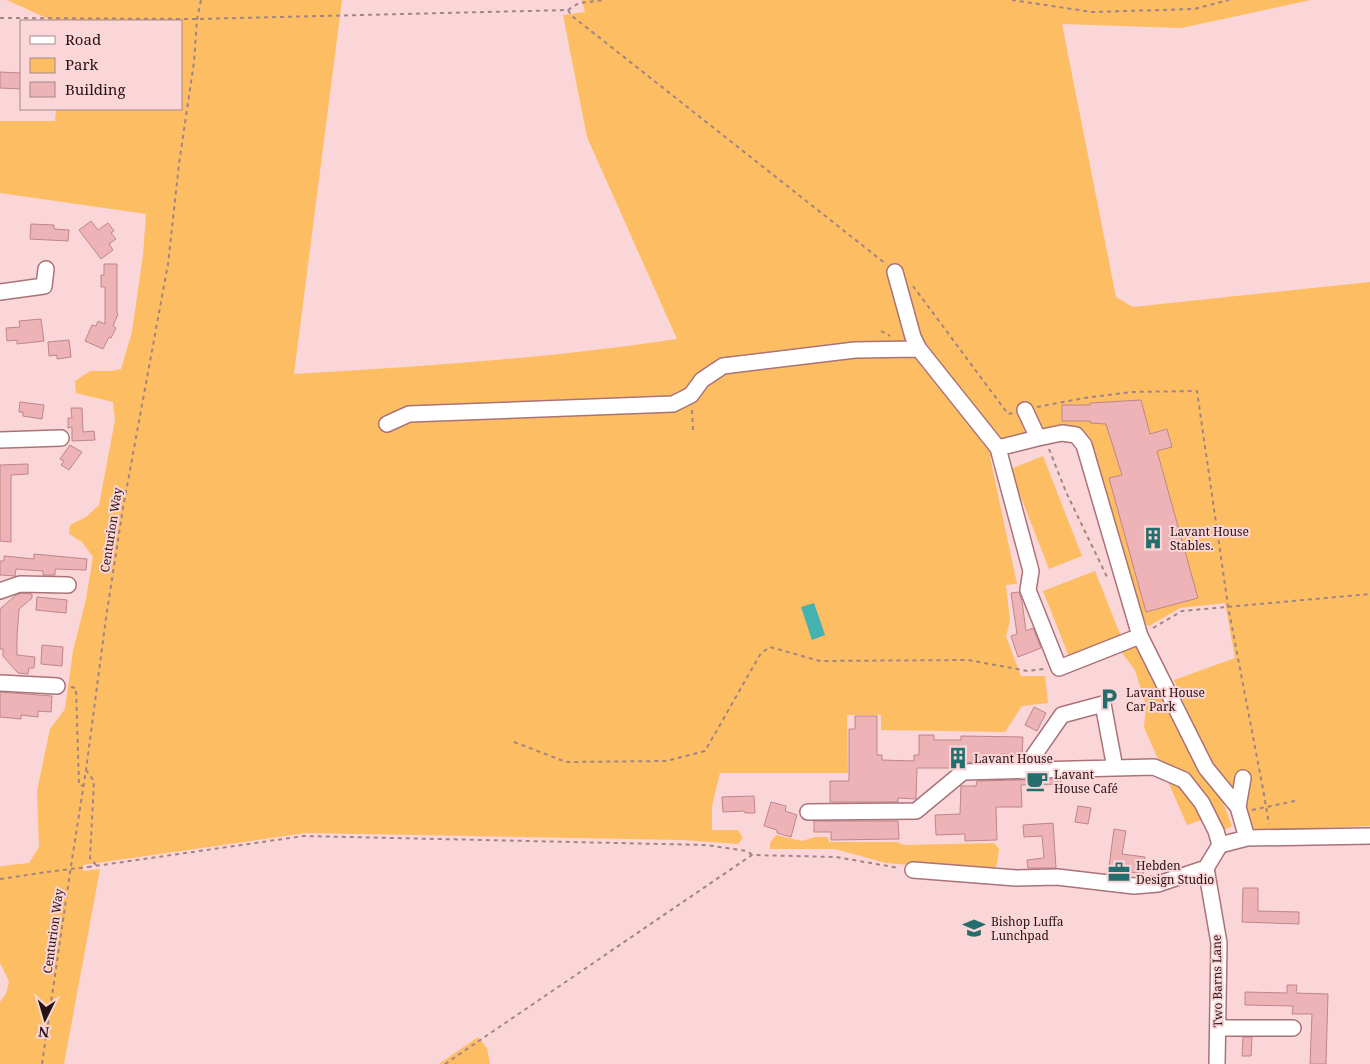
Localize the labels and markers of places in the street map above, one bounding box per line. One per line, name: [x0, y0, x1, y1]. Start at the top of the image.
place label: Lavant House Stables.: [1170, 523, 1249, 554]
building icon: Lavant House Stables.: [1140, 525, 1166, 551]
place label: Lavant House Car Park: [1126, 684, 1205, 715]
parking icon: Lavant House Car Park: [1096, 686, 1122, 712]
building icon: Lavant House: [945, 745, 971, 771]
place label: Lavant House: [974, 750, 1053, 767]
place label: Lavant House Café: [1054, 766, 1118, 797]
cafe icon: Lavant House Café: [1024, 768, 1050, 794]
place label: Hebden Design Studio: [1136, 857, 1214, 888]
office icon: Hebden Design Studio: [1106, 859, 1132, 885]
place label: Bishop Luffa Lunchpad: [991, 913, 1064, 944]
school or university icon: Bishop Luffa Lunchpad: [961, 915, 987, 941]

